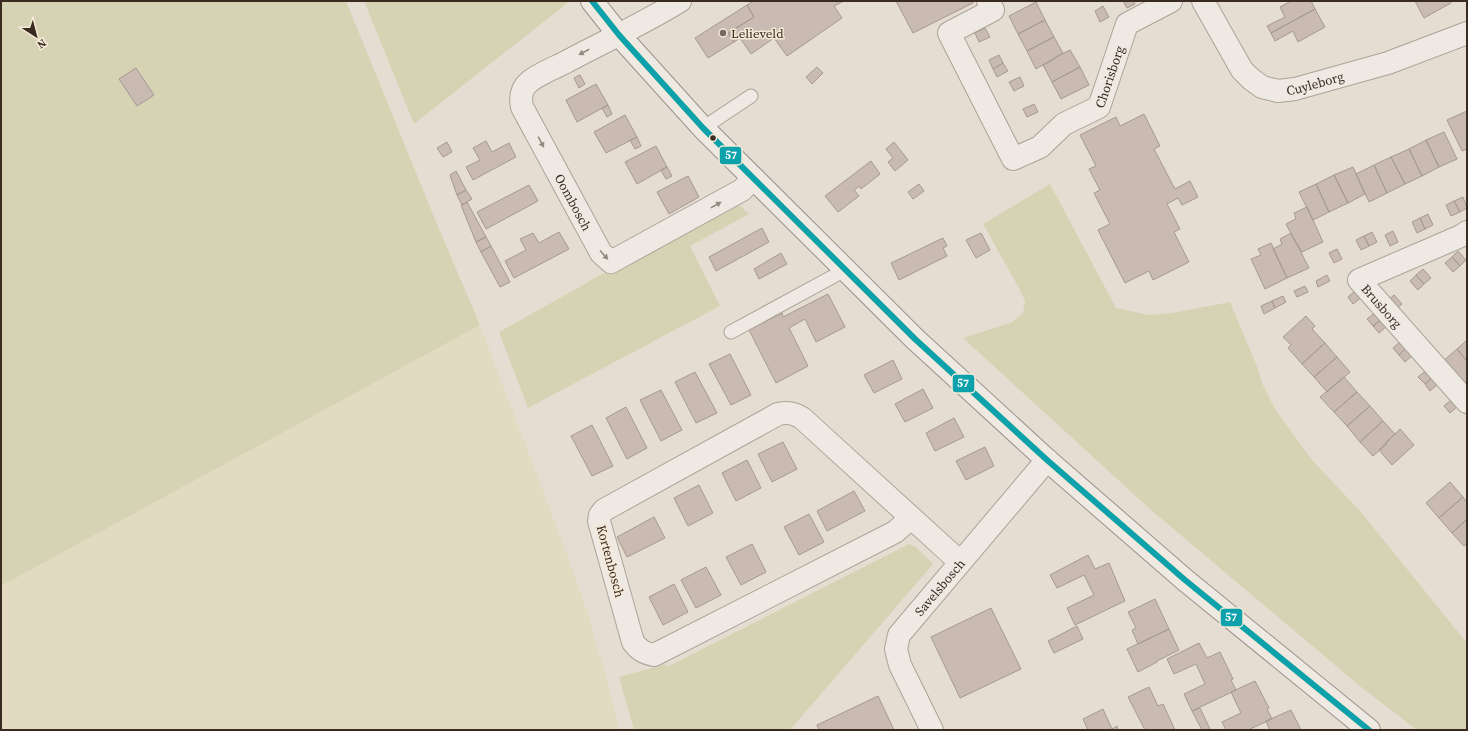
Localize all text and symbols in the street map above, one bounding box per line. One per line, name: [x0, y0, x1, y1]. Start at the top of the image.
north arrow: [16, 16, 56, 56]
place label: Lelieveld: [731, 25, 784, 42]
marker: Lelieveld: [718, 28, 728, 38]
text: N: [34, 35, 49, 52]
street label: Chorisborg: [1091, 43, 1128, 110]
one-way arrow: [578, 49, 590, 55]
street label: Cuyleborg: [1285, 68, 1346, 99]
unlabelled marker: [708, 133, 718, 143]
one-way arrow: [537, 136, 544, 148]
line badge: 57: [719, 146, 742, 165]
text: 57: [725, 148, 737, 163]
street label: Oombosch: [551, 171, 595, 234]
one-way arrow: [710, 201, 722, 208]
one-way arrow: [599, 250, 609, 260]
street label: Brusborg: [1358, 281, 1406, 332]
line badge: 57: [952, 374, 975, 393]
text: 57: [957, 376, 969, 391]
street label: Kortenbosch: [593, 523, 628, 599]
street label: Savelsbosch: [911, 555, 969, 619]
line badge: 57: [1220, 608, 1243, 627]
text: 57: [1225, 610, 1237, 625]

